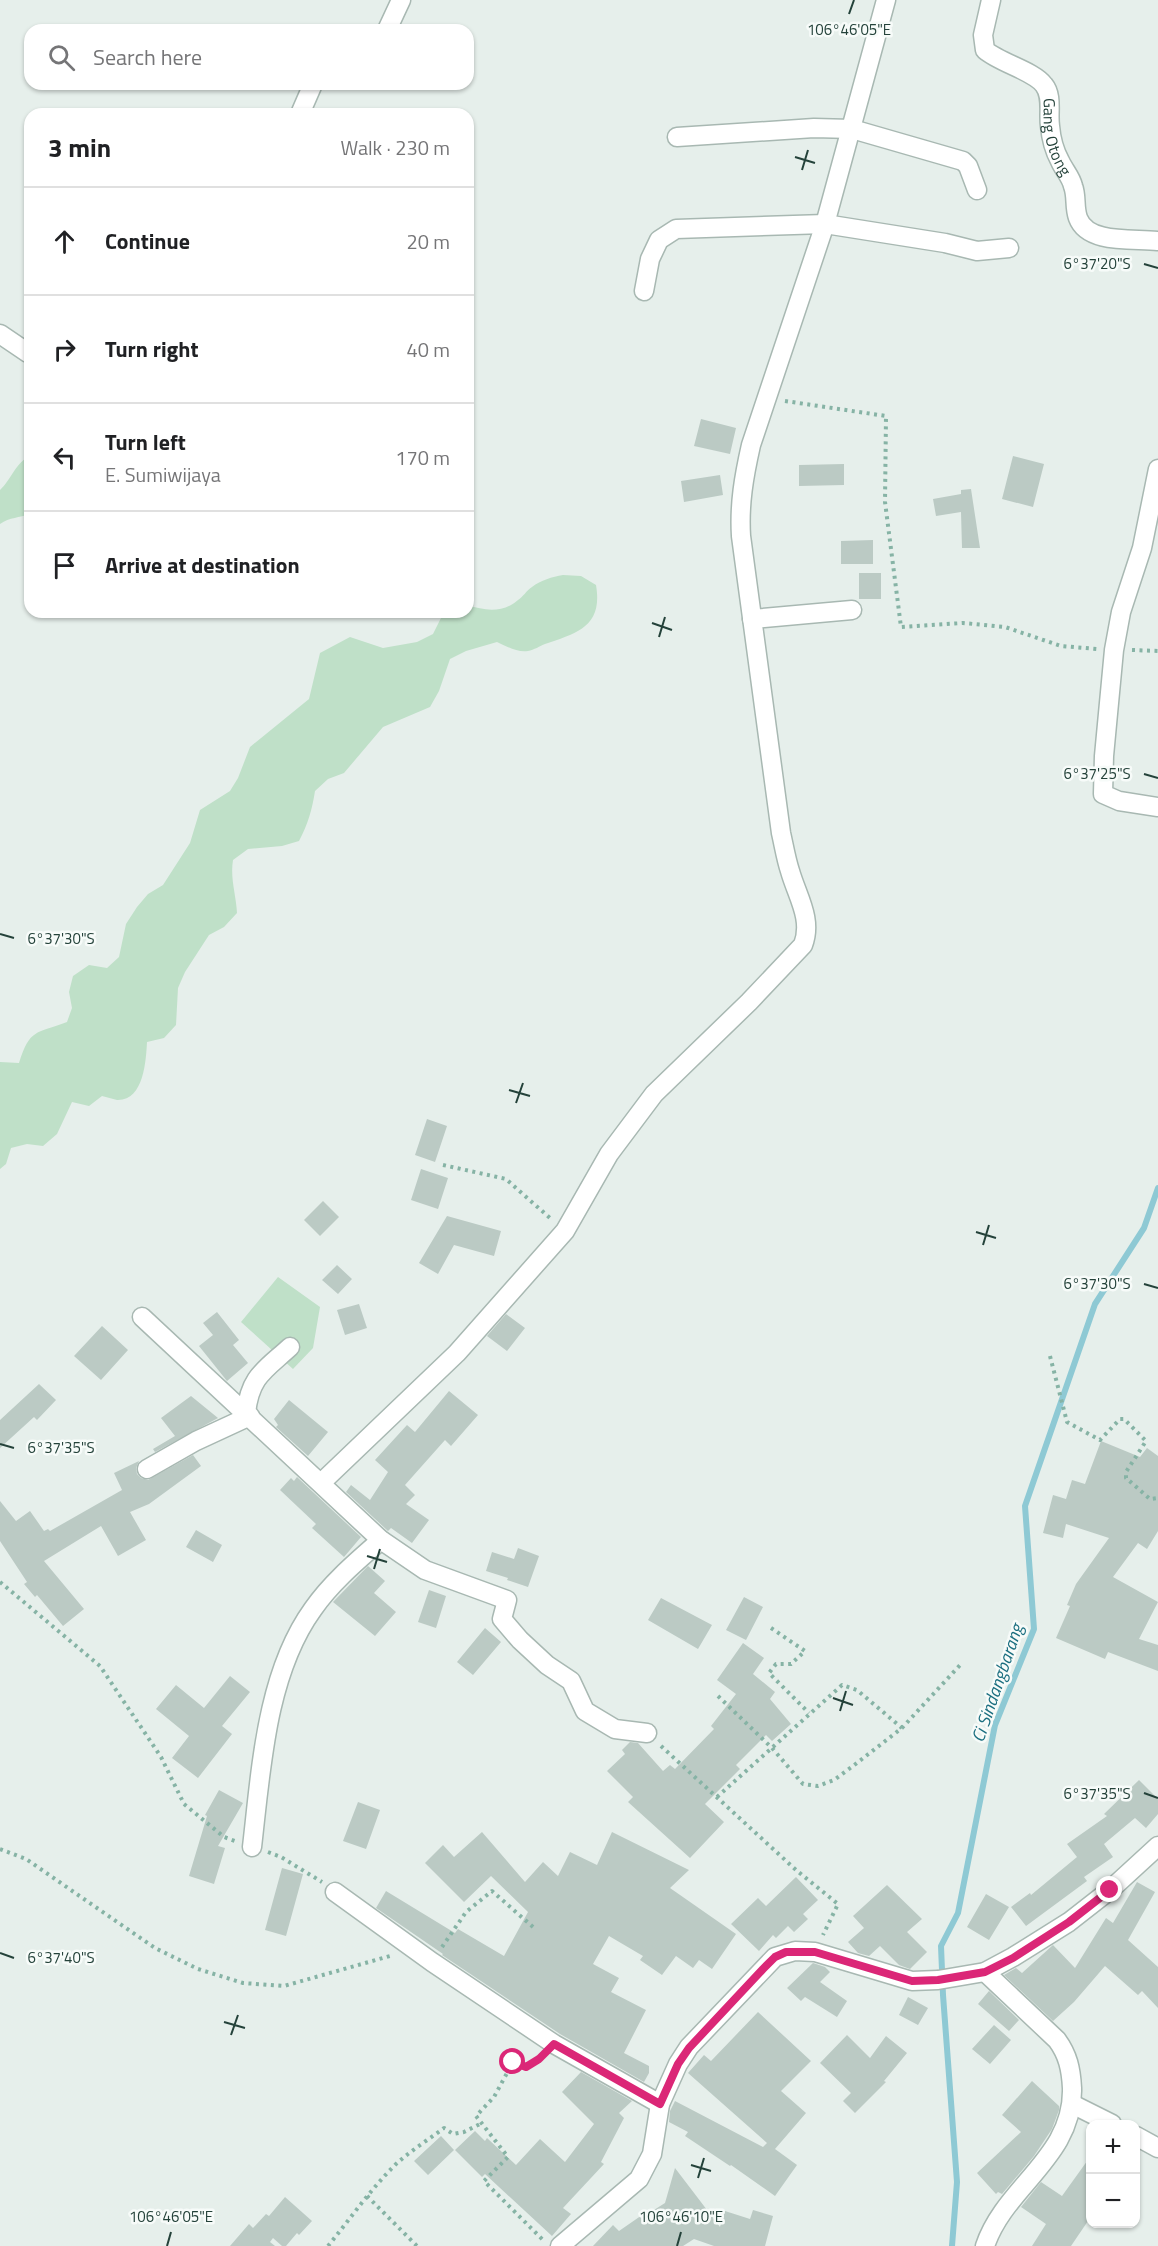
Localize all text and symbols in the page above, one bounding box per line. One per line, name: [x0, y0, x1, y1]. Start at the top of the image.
text: 106°46'05"E: [807, 18, 891, 41]
search box: [24, 24, 474, 90]
text: Search here: [93, 40, 202, 74]
icon: search: [45, 41, 78, 74]
street label: Gang Otong: [1037, 97, 1078, 180]
text: 3 min: [48, 128, 111, 167]
text: Walk · 230 m: [341, 132, 450, 163]
text: Continue: [105, 224, 190, 258]
icon: ahead: [48, 225, 81, 258]
text: 20 m: [406, 226, 450, 257]
text: 6°37'20"S: [1063, 252, 1131, 275]
text: Turn right: [105, 332, 199, 366]
icon: right: [48, 333, 81, 366]
text: 40 m: [406, 334, 450, 365]
text: Turn left: [105, 425, 186, 459]
icon: left: [48, 441, 81, 474]
text: 170 m: [395, 442, 450, 473]
text: E. Sumiwijaya: [105, 459, 221, 490]
text: Arrive at destination: [105, 548, 300, 582]
icon: arrive: [48, 549, 81, 582]
text: 6°37'25"S: [1063, 762, 1131, 785]
text: 6°37'30"S: [27, 927, 95, 950]
text: 6°37'30"S: [1063, 1272, 1131, 1295]
text: 6°37'35"S: [27, 1436, 95, 1459]
water label: Ci Sindangbarang: [964, 1618, 1031, 1746]
text: 6°37'35"S: [1063, 1782, 1131, 1805]
route end: [1096, 1876, 1122, 1902]
text: 6°37'40"S: [27, 1946, 95, 1969]
route start: [499, 2048, 525, 2074]
map controls: [1086, 2120, 1140, 2228]
button: +: [1086, 2120, 1140, 2174]
button: −: [1086, 2174, 1140, 2228]
text: 106°46'05"E: [129, 2205, 213, 2228]
text: 106°46'10"E: [639, 2205, 723, 2228]

